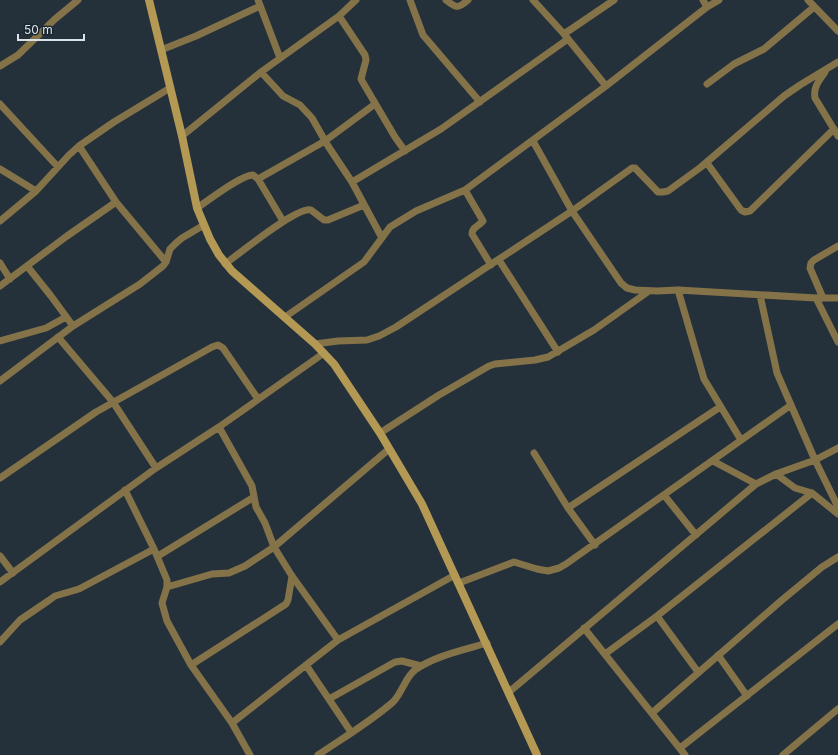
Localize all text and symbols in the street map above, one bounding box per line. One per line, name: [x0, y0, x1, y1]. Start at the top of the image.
scale bar: [18, 16, 84, 42]
text: 50 m: [24, 22, 53, 37]

